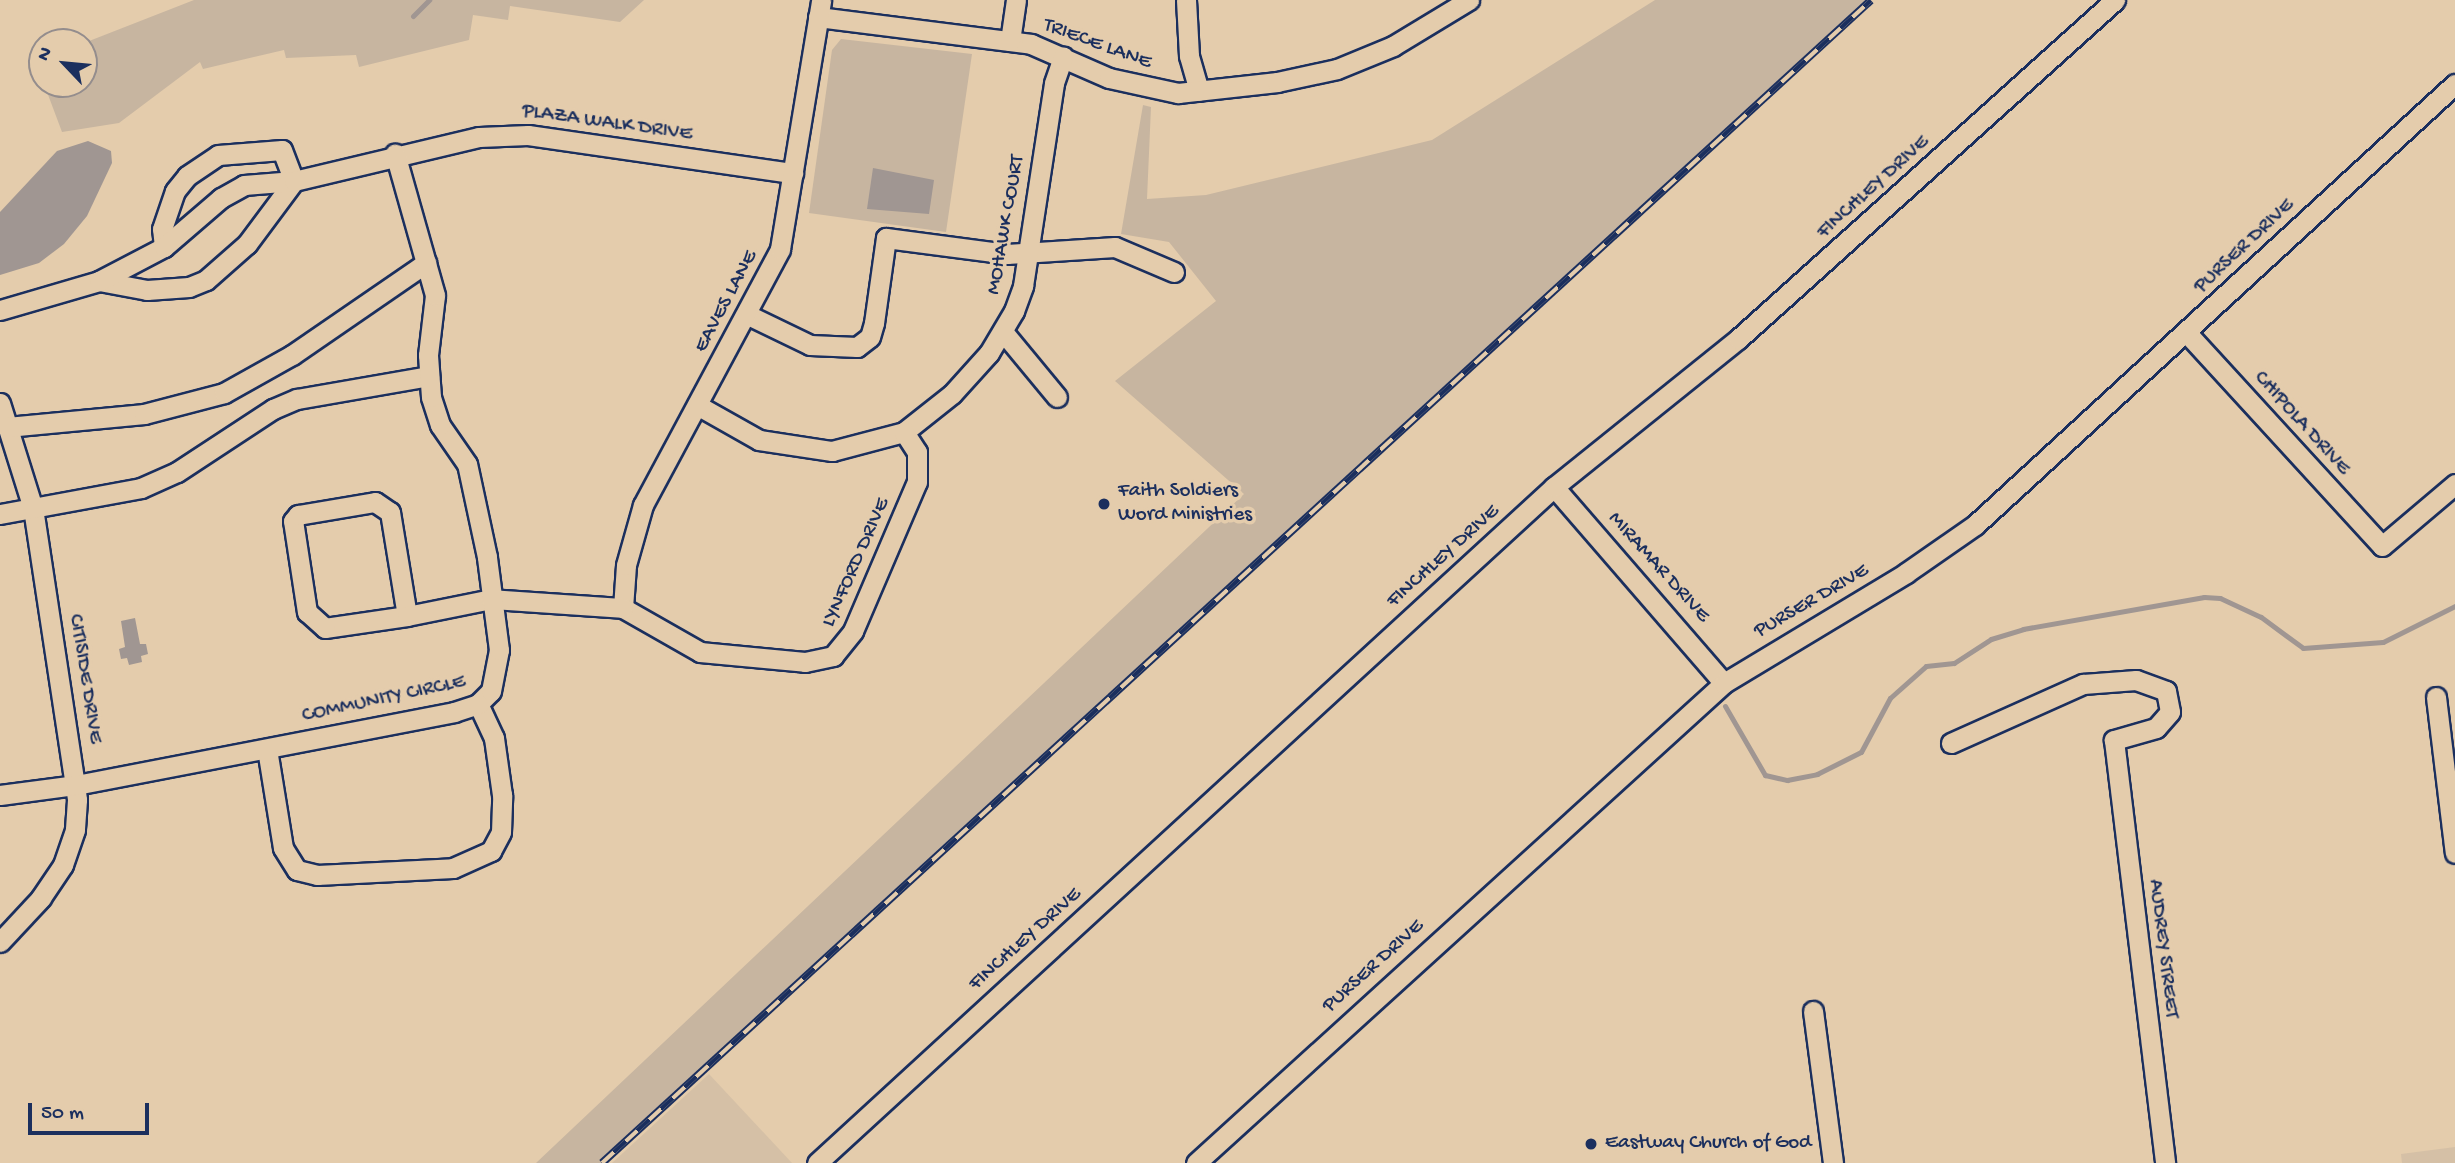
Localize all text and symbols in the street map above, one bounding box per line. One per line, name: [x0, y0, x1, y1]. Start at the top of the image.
street label: TRIECE LANE: [1039, 14, 1155, 76]
north arrow: [28, 28, 98, 98]
text: N: [32, 44, 59, 65]
street label: PLAZA WALK DRIVE: [520, 100, 694, 148]
street label: FINCHLEY DRIVE: [1812, 131, 1936, 245]
street label: MOHAWK COURT: [982, 153, 1032, 297]
street label: PURSER DRIVE: [2190, 194, 2300, 300]
street label: EAVES LANE: [690, 247, 764, 357]
street label: CHIPOLA DRIVE: [2247, 366, 2355, 482]
place label: Faith Soldiers Word Ministries: [1118, 479, 1252, 529]
street label: LYNFORD DRIVE: [817, 495, 897, 631]
marker: Faith Soldiers Word Ministries: [1096, 496, 1112, 512]
street label: FINCHLEY DRIVE: [1382, 500, 1506, 614]
street label: MIRAMAR DRIVE: [1602, 507, 1714, 629]
street label: PURSER DRIVE: [1750, 559, 1874, 645]
street label: CITISIDE DRIVE: [61, 613, 107, 745]
street label: COMMUNITY CIRCLE: [300, 670, 468, 730]
street label: AUDREY STREET: [2141, 878, 2183, 1020]
street label: FINCHLEY DRIVE: [964, 883, 1088, 997]
street label: PURSER DRIVE: [1318, 915, 1430, 1019]
scale bar: [32, 1090, 152, 1134]
text: 50 m: [41, 1102, 84, 1127]
place label: Eastway Church of God: [1605, 1131, 1811, 1157]
marker: Eastway Church of God: [1583, 1136, 1599, 1152]

